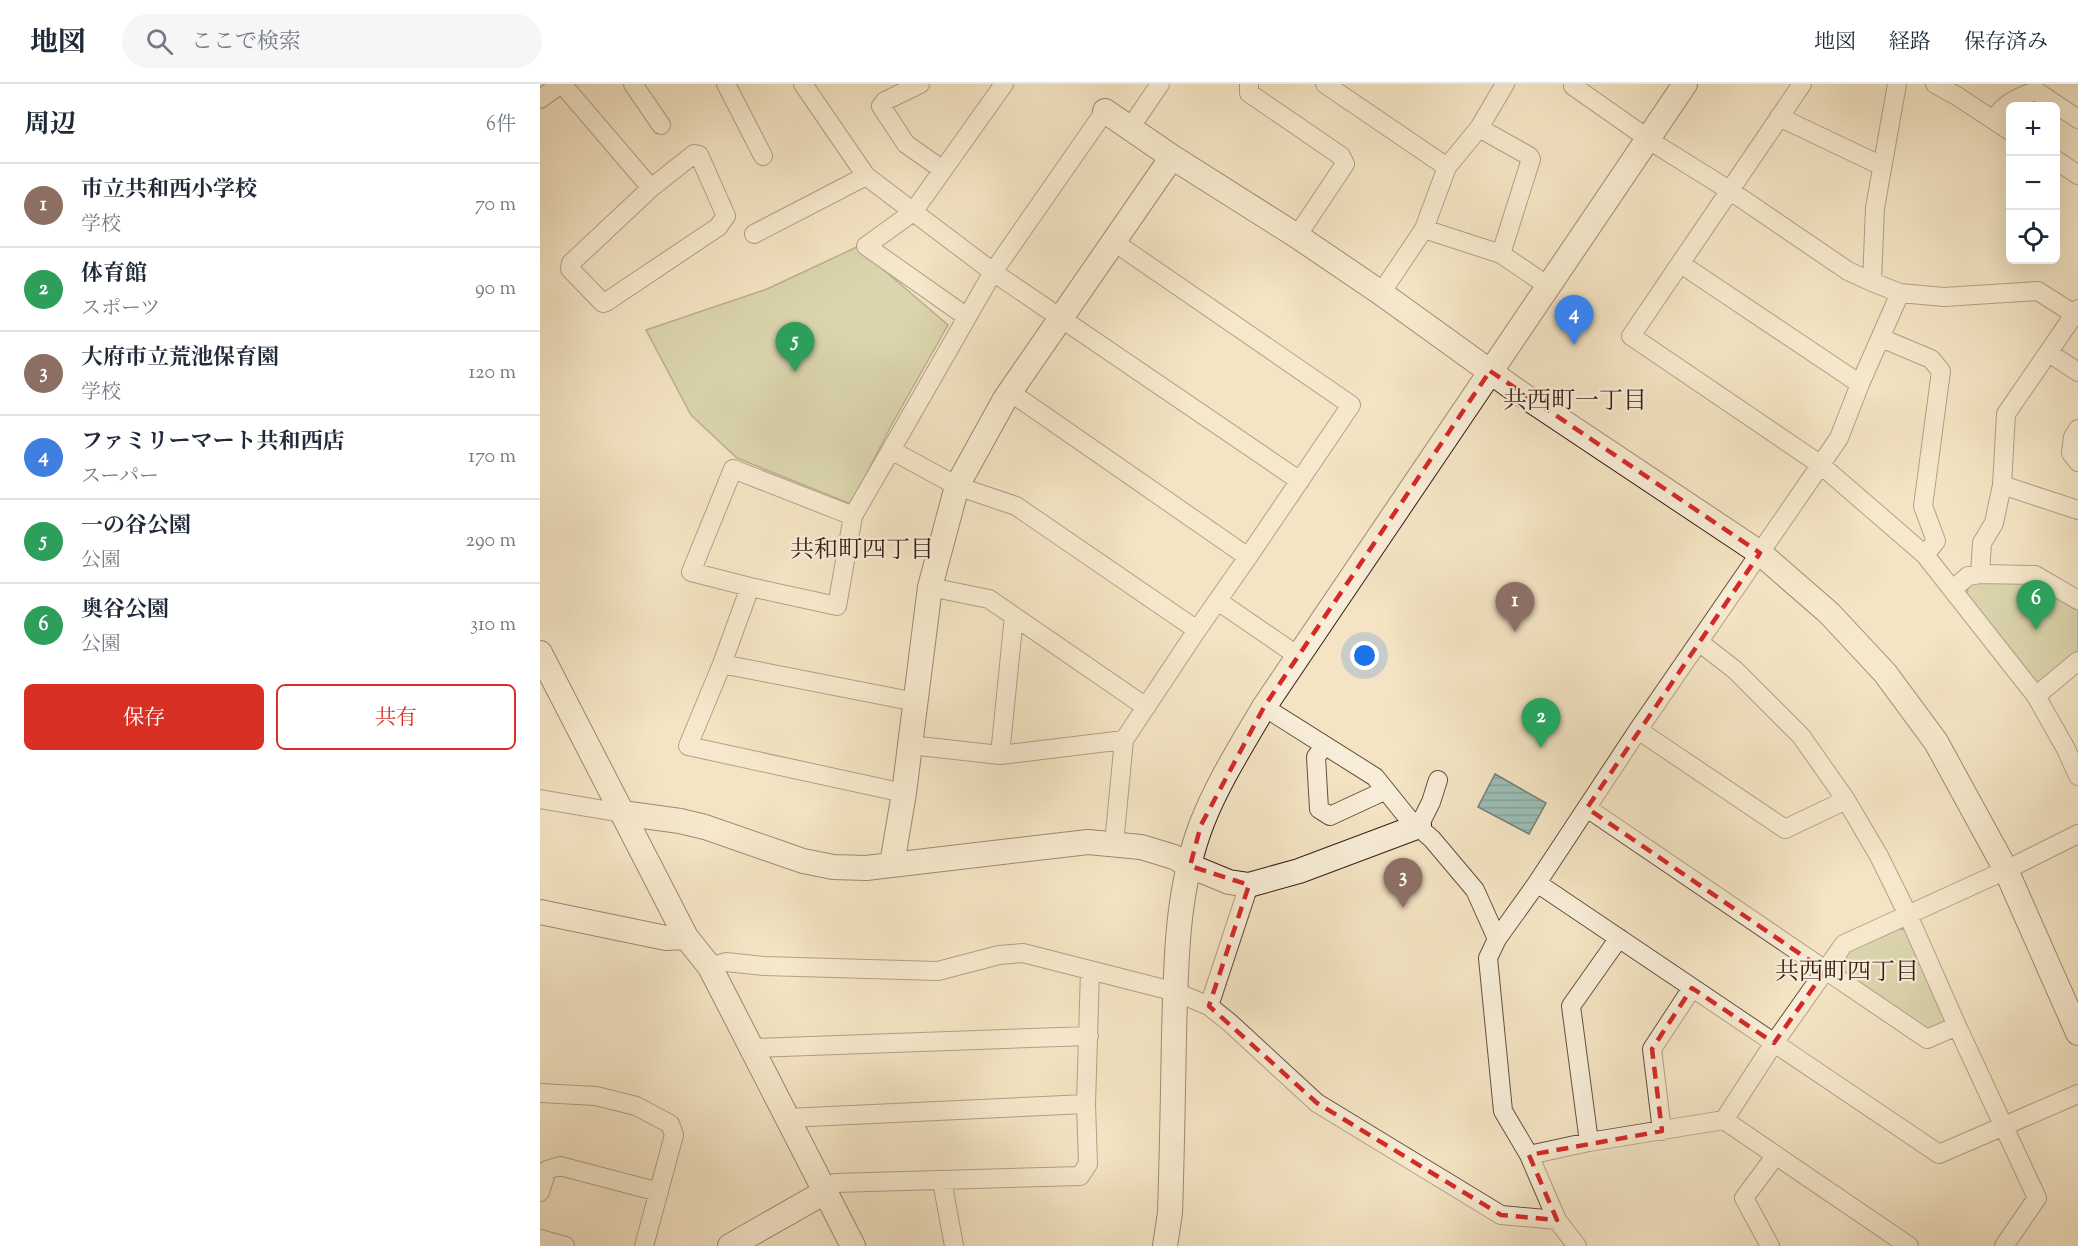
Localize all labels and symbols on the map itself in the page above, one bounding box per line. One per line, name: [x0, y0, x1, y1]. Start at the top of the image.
pin: 4: [1554, 296, 1594, 345]
pin: 5: [776, 322, 814, 372]
district label: 共西町一丁目: [1503, 385, 1647, 419]
district label: 共和町四丁目: [790, 534, 934, 568]
pin: 6: [2016, 580, 2056, 630]
pin: 1: [1496, 582, 1534, 632]
your location: [1350, 641, 1379, 670]
pin: 2: [1522, 698, 1560, 748]
pin: 3: [1384, 858, 1422, 908]
district label: 共西町四丁目: [1775, 956, 1919, 990]

